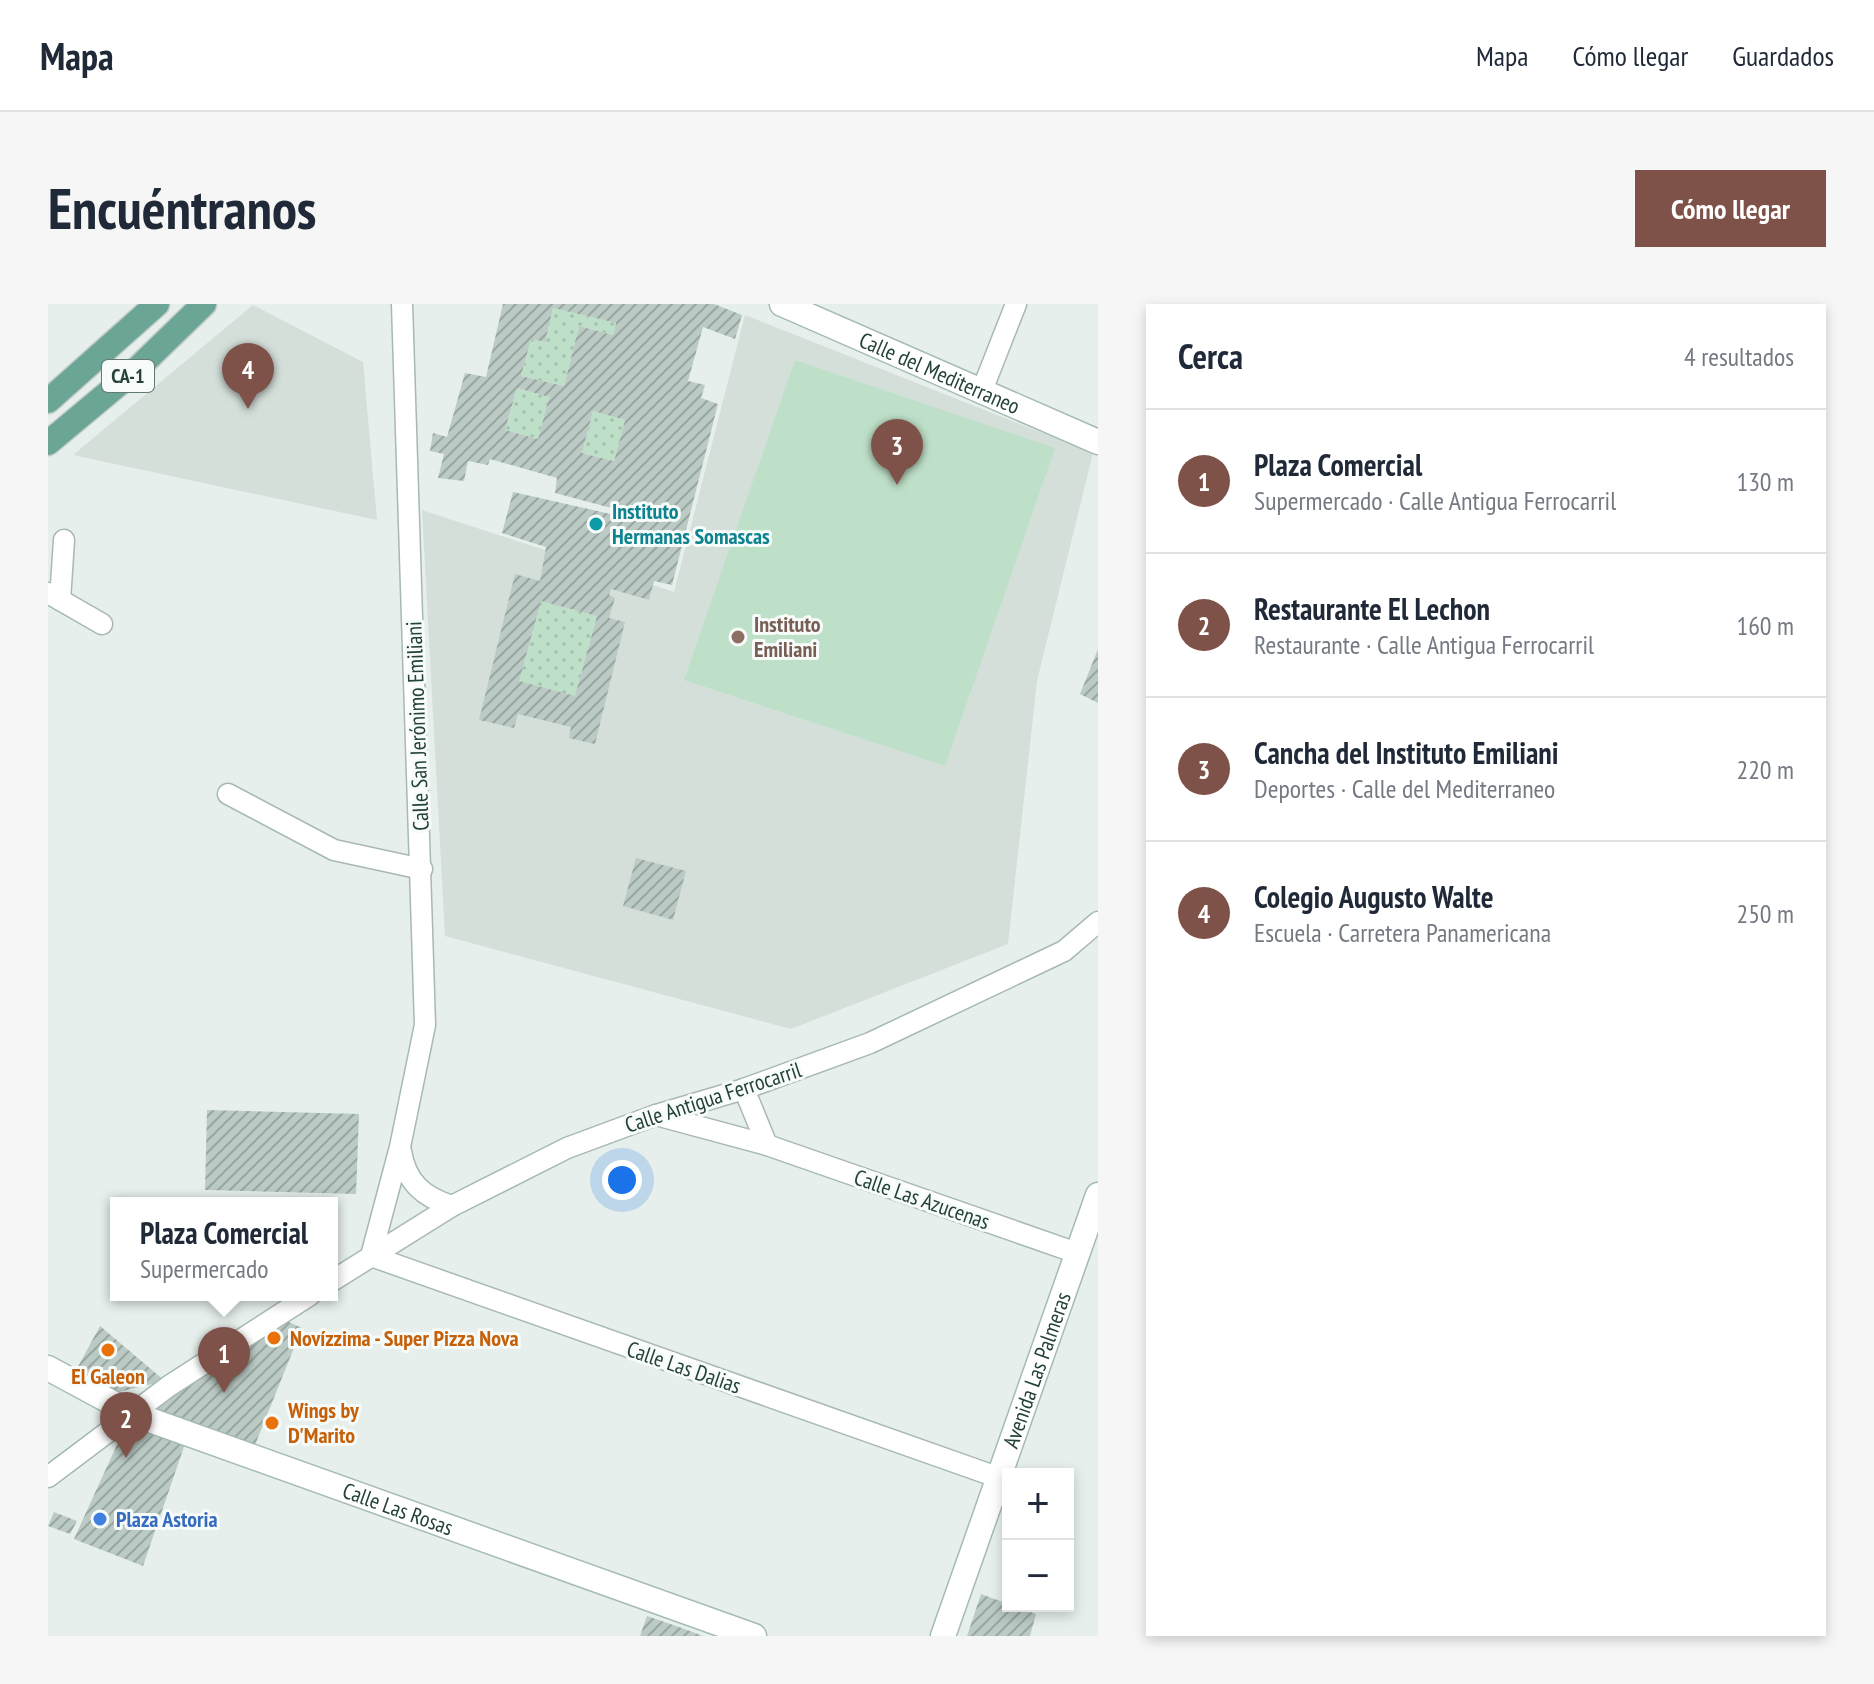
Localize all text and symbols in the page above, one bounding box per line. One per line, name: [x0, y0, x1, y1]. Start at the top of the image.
text: Mapa: [40, 31, 114, 80]
text: Mapa: [1476, 37, 1528, 74]
text: Cómo llegar: [1572, 37, 1688, 74]
text: Guardados: [1732, 37, 1834, 74]
button: Cómo llegar: [1635, 170, 1826, 247]
text: Encuéntranos: [48, 172, 316, 244]
street label: Calle del Mediterraneo: [855, 325, 1024, 420]
text: Cerca: [1178, 334, 1243, 378]
text: 4 resultados: [1684, 340, 1794, 373]
pin: 4: [222, 343, 274, 409]
road number: CA-1: [102, 360, 154, 392]
pin: 3: [871, 419, 923, 485]
text: Plaza Comercial: [1254, 445, 1422, 484]
text: 1: [1198, 465, 1210, 498]
text: 130 m: [1736, 465, 1794, 498]
text: Supermercado · Calle Antigua Ferrocarril: [1254, 484, 1616, 517]
place label: Instituto Hermanas Somascas: [612, 497, 770, 550]
marker: Instituto Hermanas Somascas: [587, 515, 605, 533]
text: Restaurante El Lechon: [1254, 589, 1490, 628]
text: 2: [1198, 609, 1210, 642]
text: 160 m: [1736, 609, 1794, 642]
place label: Instituto Emiliani: [754, 610, 821, 663]
street label: Calle San Jerónimo Emiliani: [399, 621, 435, 831]
marker: Instituto Emiliani: [729, 628, 747, 646]
text: Restaurante · Calle Antigua Ferrocarril: [1254, 628, 1594, 661]
text: Cancha del Instituto Emiliani: [1254, 733, 1559, 772]
text: 3: [1198, 753, 1210, 786]
text: 220 m: [1736, 753, 1794, 786]
text: Deportes · Calle del Mediterraneo: [1254, 772, 1555, 805]
text: Colegio Augusto Walte: [1254, 877, 1494, 916]
text: 4: [1198, 897, 1210, 930]
text: 250 m: [1736, 897, 1794, 930]
text: Escuela · Carretera Panamericana: [1254, 916, 1551, 949]
street label: Calle Antigua Ferrocarril: [621, 1055, 806, 1139]
your location: [602, 1160, 642, 1200]
street label: Calle Las Azucenas: [850, 1163, 994, 1235]
popup: [110, 1197, 338, 1301]
text: Plaza Comercial: [140, 1213, 308, 1252]
text: Supermercado: [140, 1252, 268, 1285]
street label: Avenida Las Palmeras: [996, 1288, 1077, 1452]
place label: Novízzima - Super Pizza Nova: [290, 1324, 519, 1352]
pin: 1: [198, 1327, 250, 1393]
marker: Novízzima - Super Pizza Nova: [265, 1329, 283, 1347]
street label: Calle Las Dalias: [623, 1334, 745, 1400]
marker: El Galeon: [99, 1341, 117, 1359]
place label: El Galeon: [71, 1362, 145, 1390]
pin: 2: [100, 1392, 152, 1458]
place label: Wings by D'Marito: [287, 1396, 360, 1449]
marker: Wings by D'Marito: [263, 1414, 281, 1432]
map controls: [1002, 1468, 1074, 1612]
button: +: [1002, 1468, 1074, 1540]
street label: Calle Las Rosas: [339, 1476, 457, 1541]
place label: Plaza Astoria: [116, 1505, 218, 1533]
marker: Plaza Astoria: [91, 1510, 109, 1528]
button: −: [1002, 1540, 1074, 1612]

